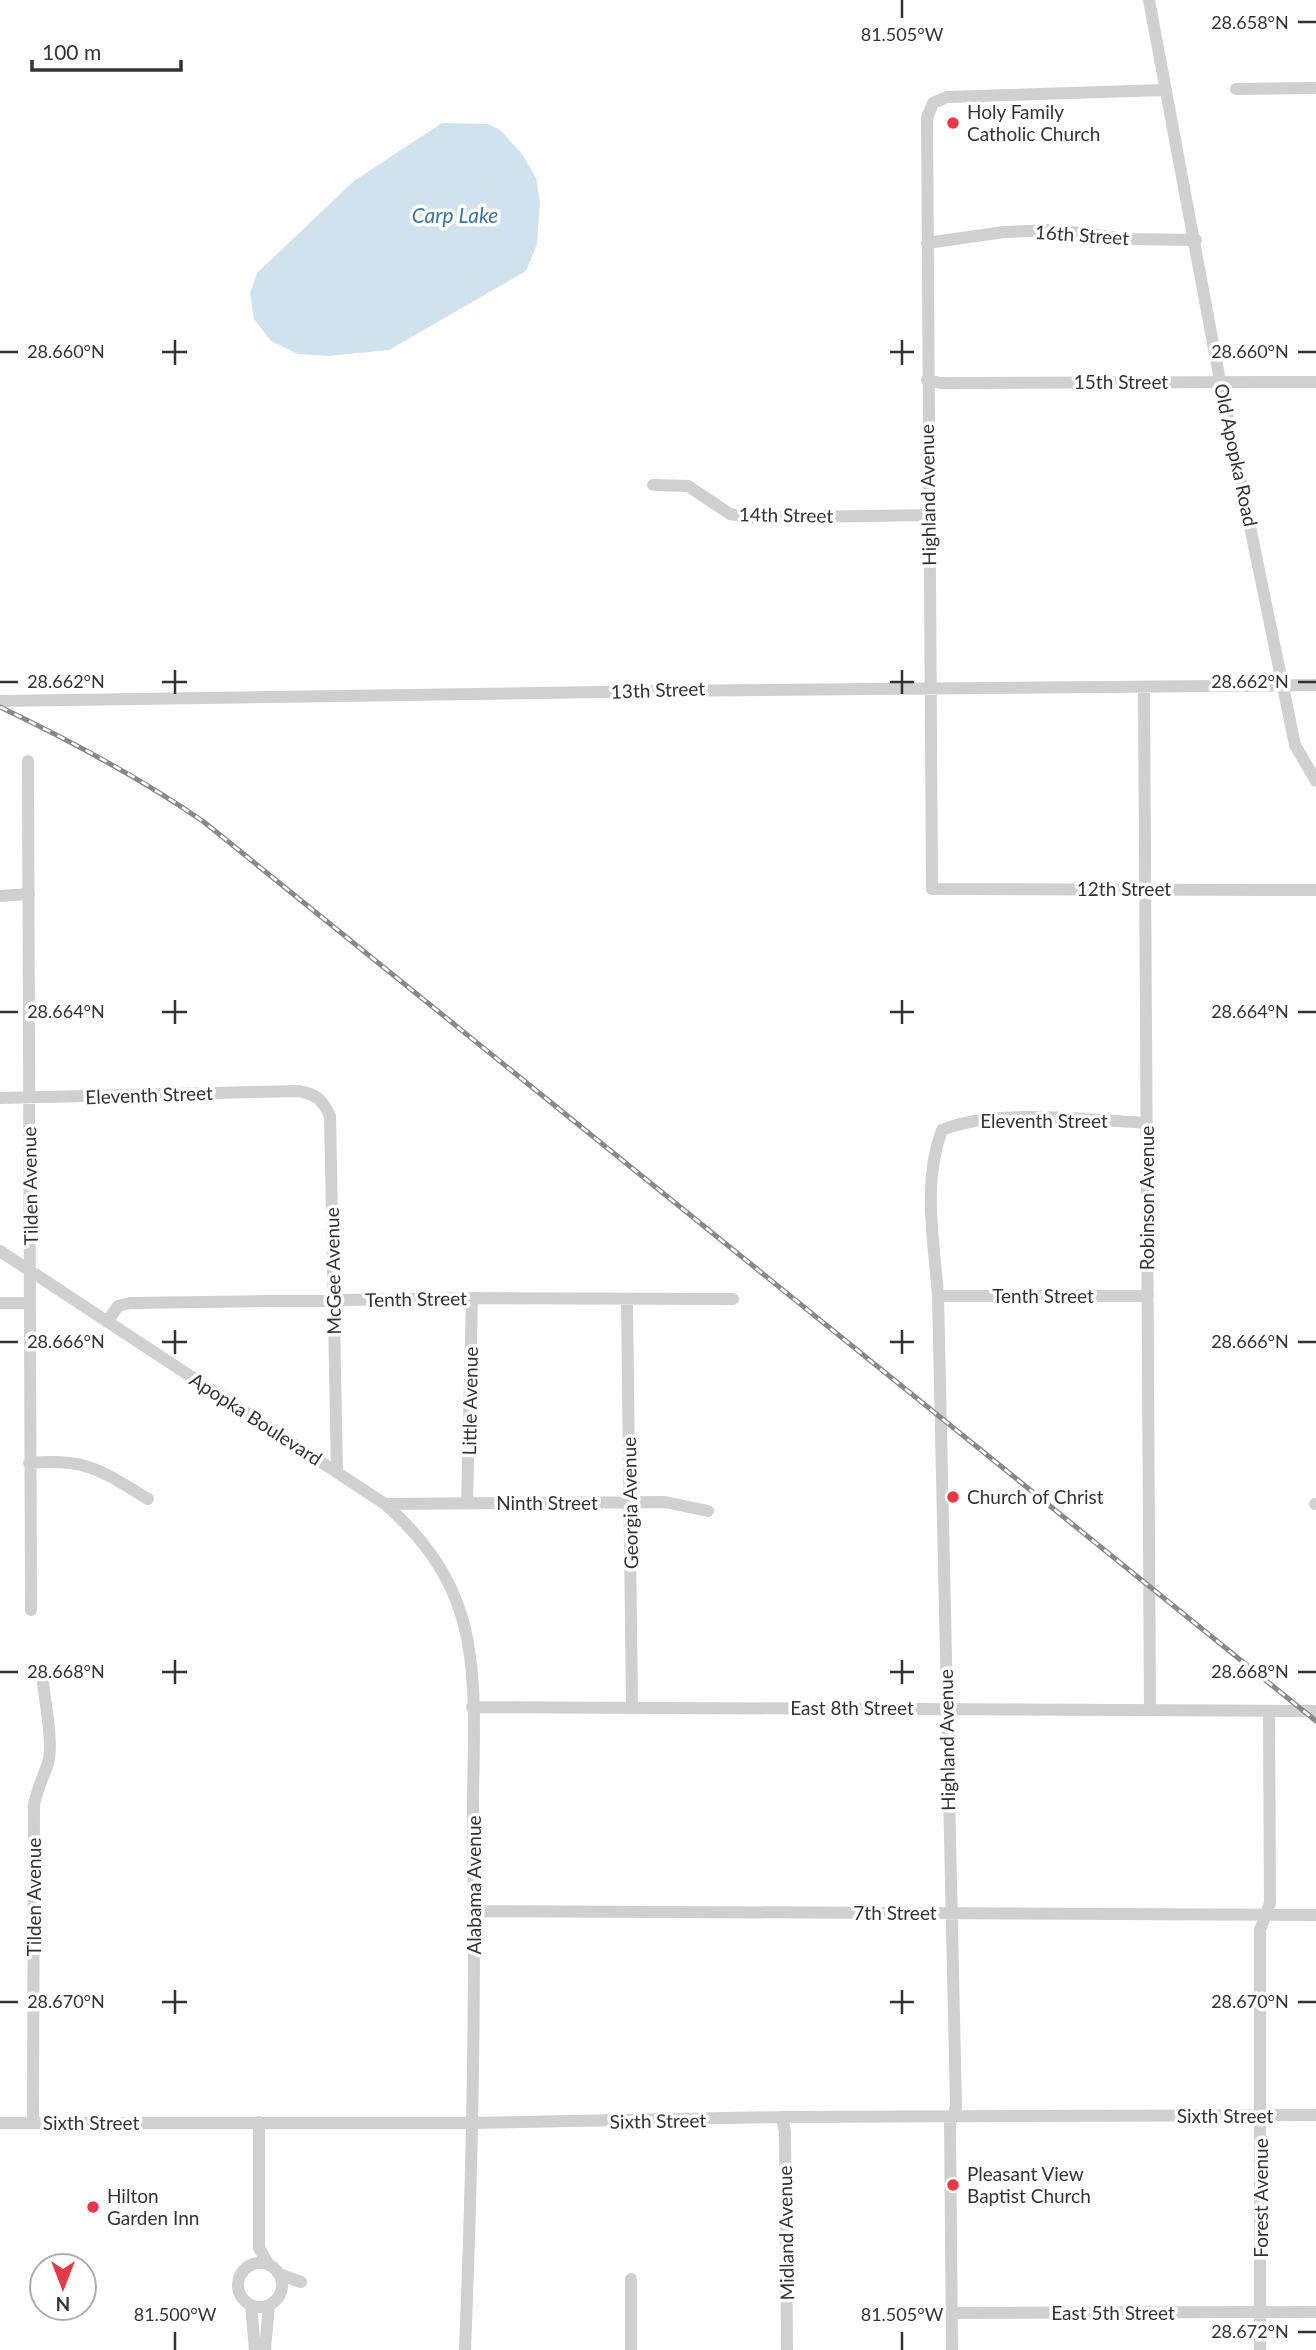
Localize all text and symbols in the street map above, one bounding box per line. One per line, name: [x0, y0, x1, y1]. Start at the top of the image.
text: 28.658°N: [1211, 11, 1289, 33]
text: 81.505°W: [861, 23, 944, 45]
scale bar: [32, 28, 180, 72]
text: 100 m: [42, 39, 101, 64]
place label: Holy Family Catholic Church: [967, 100, 1100, 145]
marker: Holy Family Catholic Church: [945, 115, 961, 131]
water label: Carp Lake: [412, 202, 498, 227]
street label: 16th Street: [1034, 220, 1130, 249]
text: 28.660°N: [27, 340, 105, 362]
text: 28.660°N: [1211, 340, 1289, 362]
street label: 15th Street: [1074, 370, 1168, 393]
street label: Old Apopka Road: [1210, 381, 1263, 528]
street label: Highland Avenue: [915, 424, 940, 566]
street label: 14th Street: [739, 502, 834, 527]
text: 28.662°N: [27, 670, 105, 692]
text: 28.662°N: [1211, 670, 1289, 692]
street label: 13th Street: [610, 676, 706, 703]
street label: 12th Street: [1077, 877, 1171, 900]
text: 28.664°N: [27, 1000, 105, 1022]
text: 28.664°N: [1211, 1000, 1289, 1022]
street label: Eleventh Street: [85, 1081, 213, 1108]
street label: Eleventh Street: [980, 1109, 1108, 1132]
street label: Robinson Avenue: [1135, 1126, 1158, 1270]
street label: Tilden Avenue: [17, 1127, 42, 1246]
street label: McGee Avenue: [320, 1207, 345, 1335]
street label: Tenth Street: [992, 1284, 1094, 1307]
street label: Tenth Street: [365, 1286, 467, 1311]
text: 28.666°N: [27, 1330, 105, 1352]
text: 28.666°N: [1211, 1330, 1289, 1352]
street label: Little Avenue: [457, 1346, 482, 1456]
street label: Apopka Boulevard: [186, 1367, 327, 1470]
street label: Georgia Avenue: [617, 1437, 642, 1569]
place label: Church of Christ: [967, 1485, 1104, 1508]
marker: Church of Christ: [945, 1489, 961, 1505]
street label: Ninth Street: [496, 1491, 598, 1514]
text: 28.668°N: [27, 1660, 105, 1682]
text: 28.668°N: [1211, 1660, 1289, 1682]
street label: Highland Avenue: [934, 1669, 959, 1811]
street label: East 8th Street: [790, 1696, 914, 1719]
street label: Alabama Avenue: [462, 1815, 485, 1955]
street label: Tilden Avenue: [22, 1838, 45, 1956]
street label: 7th Street: [853, 1901, 937, 1924]
text: 28.670°N: [27, 1990, 105, 2012]
text: 28.670°N: [1211, 1990, 1289, 2012]
street label: Sixth Street: [1177, 2104, 1273, 2127]
street label: Sixth Street: [610, 2108, 707, 2133]
street label: Sixth Street: [43, 2111, 139, 2134]
street label: Forest Avenue: [1249, 2138, 1272, 2258]
place label: Pleasant View Baptist Church: [967, 2162, 1091, 2207]
street label: Midland Avenue: [773, 2165, 798, 2301]
marker: Pleasant View Baptist Church: [945, 2177, 961, 2193]
place label: Hilton Garden Inn: [107, 2184, 199, 2229]
marker: Hilton Garden Inn: [85, 2199, 101, 2215]
north arrow: [28, 2252, 98, 2322]
text: N: [56, 2293, 70, 2316]
street label: East 5th Street: [1051, 2301, 1175, 2324]
text: 81.500°W: [134, 2303, 217, 2325]
text: 81.505°W: [861, 2303, 944, 2325]
text: 28.672°N: [1211, 2320, 1289, 2342]

